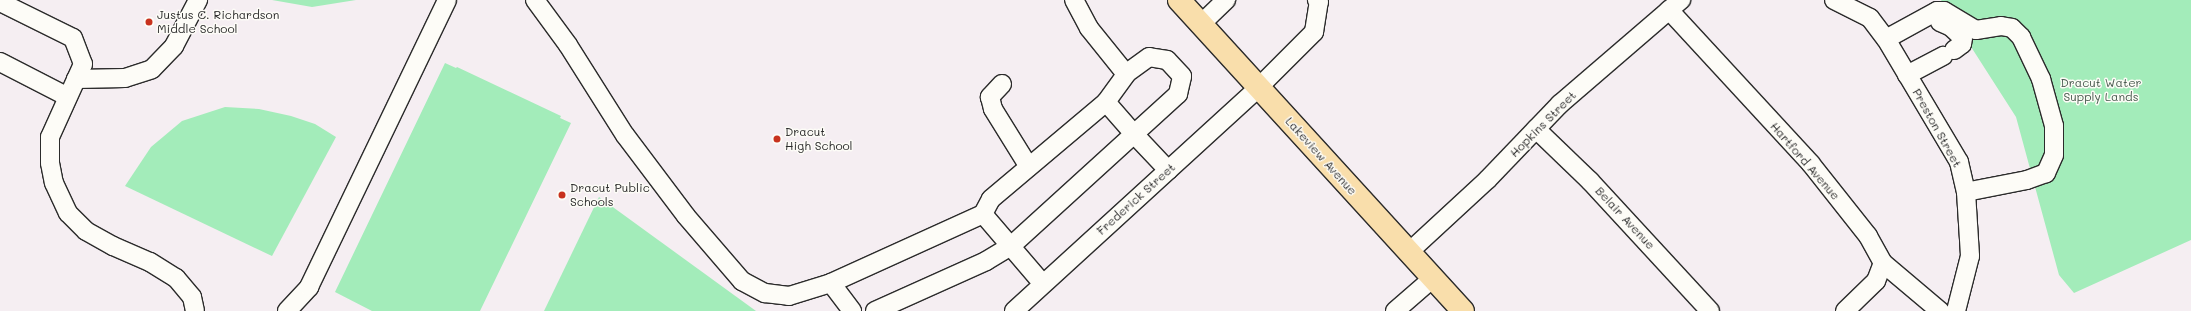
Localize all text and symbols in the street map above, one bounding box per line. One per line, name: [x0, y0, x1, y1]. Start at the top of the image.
place label: Justus C. Richardson Middle School: [157, 8, 279, 36]
marker: Justus C. Richardson Middle School: [144, 17, 154, 27]
park label: Dracut Water Supply Lands: [2060, 76, 2142, 104]
street label: Preston Street: [1909, 86, 1965, 170]
street label: Hopkins Street: [1507, 88, 1579, 160]
street label: Lakeview Avenue: [1282, 114, 1360, 198]
street label: Hartford Avenue: [1767, 119, 1843, 203]
place label: Dracut High School: [785, 125, 853, 153]
marker: Dracut High School: [772, 134, 782, 144]
street label: Frederick Street: [1094, 160, 1178, 238]
place label: Dracut Public Schools: [570, 181, 650, 209]
street label: Belair Avenue: [1592, 184, 1658, 252]
marker: Dracut Public Schools: [557, 190, 567, 200]

